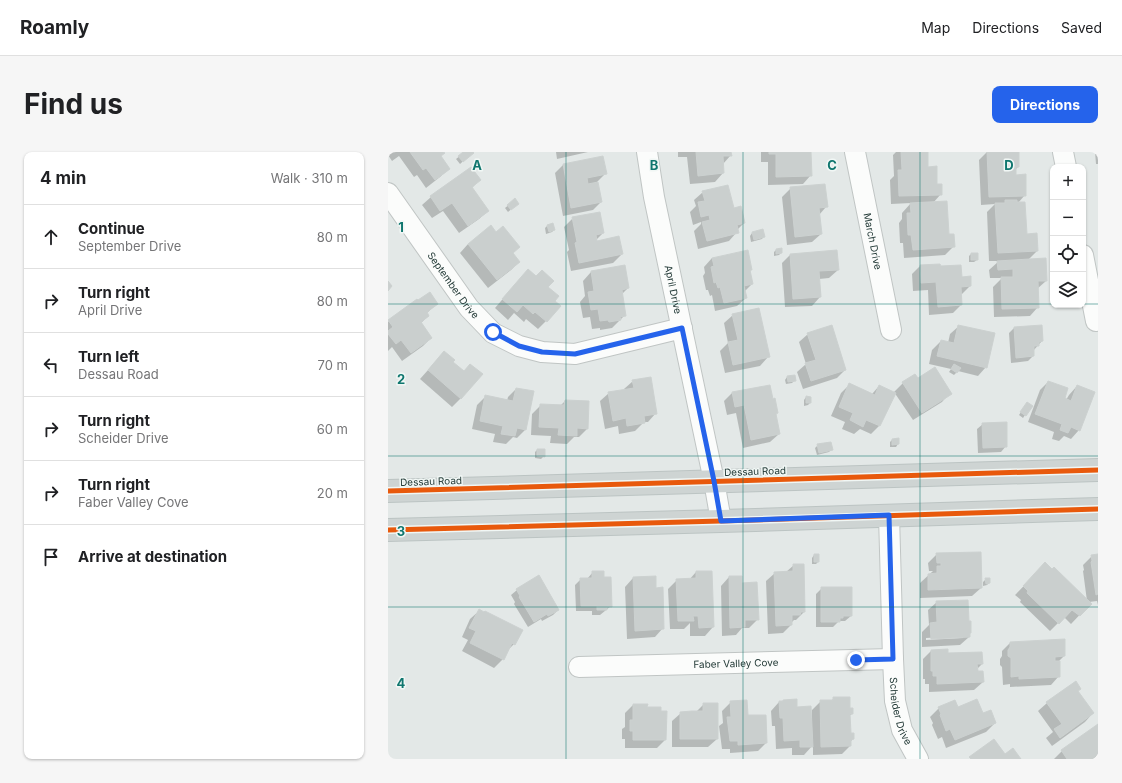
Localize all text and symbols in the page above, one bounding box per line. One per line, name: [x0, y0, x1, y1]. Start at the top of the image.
text: Roamly: [20, 16, 89, 39]
text: Map: [921, 19, 950, 36]
text: Directions: [972, 19, 1039, 36]
text: Saved: [1061, 19, 1102, 36]
button: Directions: [992, 86, 1098, 123]
text: Find us: [24, 87, 123, 121]
text: A: [472, 157, 482, 173]
text: B: [650, 157, 659, 173]
text: C: [827, 157, 837, 173]
text: D: [1004, 157, 1014, 173]
map controls: [1050, 164, 1086, 308]
button: +: [1050, 164, 1086, 200]
text: 4 min: [40, 168, 86, 188]
text: Walk · 310 m: [271, 170, 348, 186]
button: −: [1050, 200, 1086, 236]
street label: March Drive: [861, 212, 885, 271]
text: Continue: [78, 219, 145, 238]
text: 1: [398, 219, 404, 235]
icon: ahead: [40, 226, 62, 248]
text: 80 m: [317, 229, 348, 245]
button: locate: [1050, 236, 1086, 272]
text: September Drive: [78, 238, 181, 254]
street label: September Drive: [425, 249, 482, 321]
street label: April Drive: [663, 264, 685, 315]
button: layers: [1050, 272, 1086, 308]
text: Turn right: [78, 283, 150, 302]
icon: right: [40, 290, 62, 312]
text: 80 m: [317, 293, 348, 309]
text: April Drive: [78, 302, 142, 318]
route start: [484, 323, 502, 341]
text: Turn left: [78, 347, 139, 366]
icon: left: [40, 354, 62, 376]
text: 70 m: [318, 357, 348, 373]
text: Dessau Road: [78, 366, 159, 382]
text: 2: [397, 371, 405, 387]
text: Turn right: [78, 411, 150, 430]
icon: right: [40, 418, 62, 440]
text: 60 m: [317, 421, 348, 437]
text: Scheider Drive: [78, 430, 169, 446]
street label: Dessau Road: [724, 464, 786, 478]
street label: Dessau Road: [400, 474, 462, 488]
text: Turn right: [78, 475, 150, 494]
icon: right: [40, 482, 62, 504]
text: 20 m: [317, 485, 348, 501]
text: Faber Valley Cove: [78, 494, 189, 510]
text: 3: [397, 523, 405, 539]
icon: arrive: [40, 546, 62, 568]
text: Arrive at destination: [78, 547, 227, 566]
route end: [847, 651, 865, 669]
street label: Faber Valley Cove: [693, 656, 779, 670]
text: 4: [397, 675, 406, 691]
street label: Scheider Drive: [888, 677, 915, 747]

